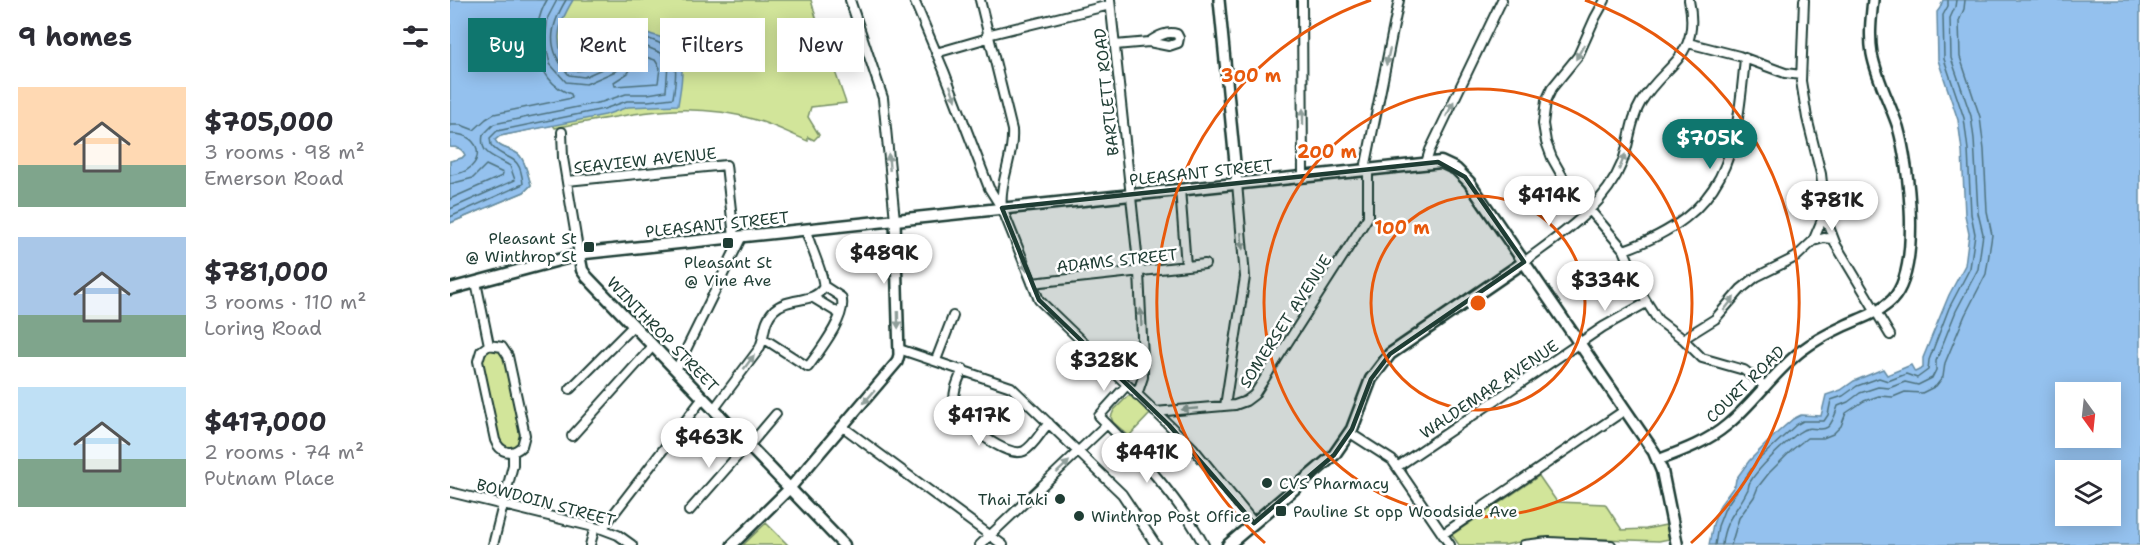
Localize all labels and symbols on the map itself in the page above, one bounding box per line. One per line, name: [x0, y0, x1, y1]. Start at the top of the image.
street label: BARTLETT ROAD: [1089, 27, 1124, 157]
one-way arrow: [1575, 44, 1585, 61]
one-way arrow: [1383, 48, 1392, 67]
text: 300 m: [1221, 64, 1282, 88]
one-way arrow: [948, 84, 958, 102]
one-way arrow: [1445, 101, 1454, 118]
one-way arrow: [1298, 108, 1308, 127]
pin: $705K: [1668, 119, 1752, 170]
text: 200 m: [1297, 140, 1358, 164]
street label: SEAVIEW AVENUE: [573, 143, 718, 178]
one-way arrow: [884, 152, 894, 171]
one-way arrow: [1618, 153, 1628, 171]
street label: PLEASANT STREET: [1128, 154, 1274, 190]
pin: $414K: [1507, 176, 1591, 227]
pin: $781K: [1790, 181, 1874, 232]
street label: PLEASANT STREET: [644, 206, 790, 242]
text: 100 m: [1374, 216, 1430, 240]
place label: Pleasant St @ Winthrop St: [465, 228, 577, 267]
one-way arrow: [1237, 232, 1247, 251]
pin: $489K: [842, 234, 926, 285]
marker: Pleasant St @ Vine Ave: [721, 236, 735, 250]
marker: Pleasant St @ Winthrop St: [582, 240, 596, 254]
street label: ADAMS STREET: [1055, 244, 1179, 277]
street label: SOMERSET AVENUE: [1234, 251, 1336, 392]
place label: Pleasant St @ Vine Ave: [684, 252, 772, 291]
one-way arrow: [1019, 254, 1029, 272]
pin: $334K: [1563, 261, 1647, 312]
street label: WINTHROP STREET: [602, 272, 723, 397]
centre of rings: [1468, 293, 1488, 313]
one-way arrow: [1722, 296, 1734, 311]
one-way arrow: [1137, 307, 1146, 326]
one-way arrow: [893, 311, 903, 330]
street label: WALDEMAR AVENUE: [1416, 335, 1563, 444]
pin: $328K: [1062, 341, 1146, 392]
street label: COURT ROAD: [1701, 341, 1789, 427]
one-way arrow: [743, 355, 755, 371]
north arrow: [2055, 382, 2121, 448]
one-way arrow: [863, 389, 876, 404]
pin: $417K: [937, 396, 1021, 447]
one-way arrow: [1180, 404, 1199, 414]
pin: $463K: [667, 418, 751, 469]
pin: $441K: [1105, 433, 1189, 484]
one-way arrow: [1056, 460, 1070, 474]
place label: CVS Pharmacy: [1279, 473, 1389, 494]
street label: BOWDOIN STREET: [474, 474, 618, 531]
marker: CVS Pharmacy: [1260, 476, 1274, 490]
place label: Thai Taki: [978, 489, 1048, 510]
marker: Thai Taki: [1053, 492, 1067, 506]
place label: Pauline St opp Woodside Ave: [1293, 501, 1518, 522]
marker: Pauline St opp Woodside Ave: [1274, 504, 1288, 518]
place label: Winthrop Post Office: [1091, 506, 1251, 527]
marker: Winthrop Post Office: [1072, 509, 1086, 523]

